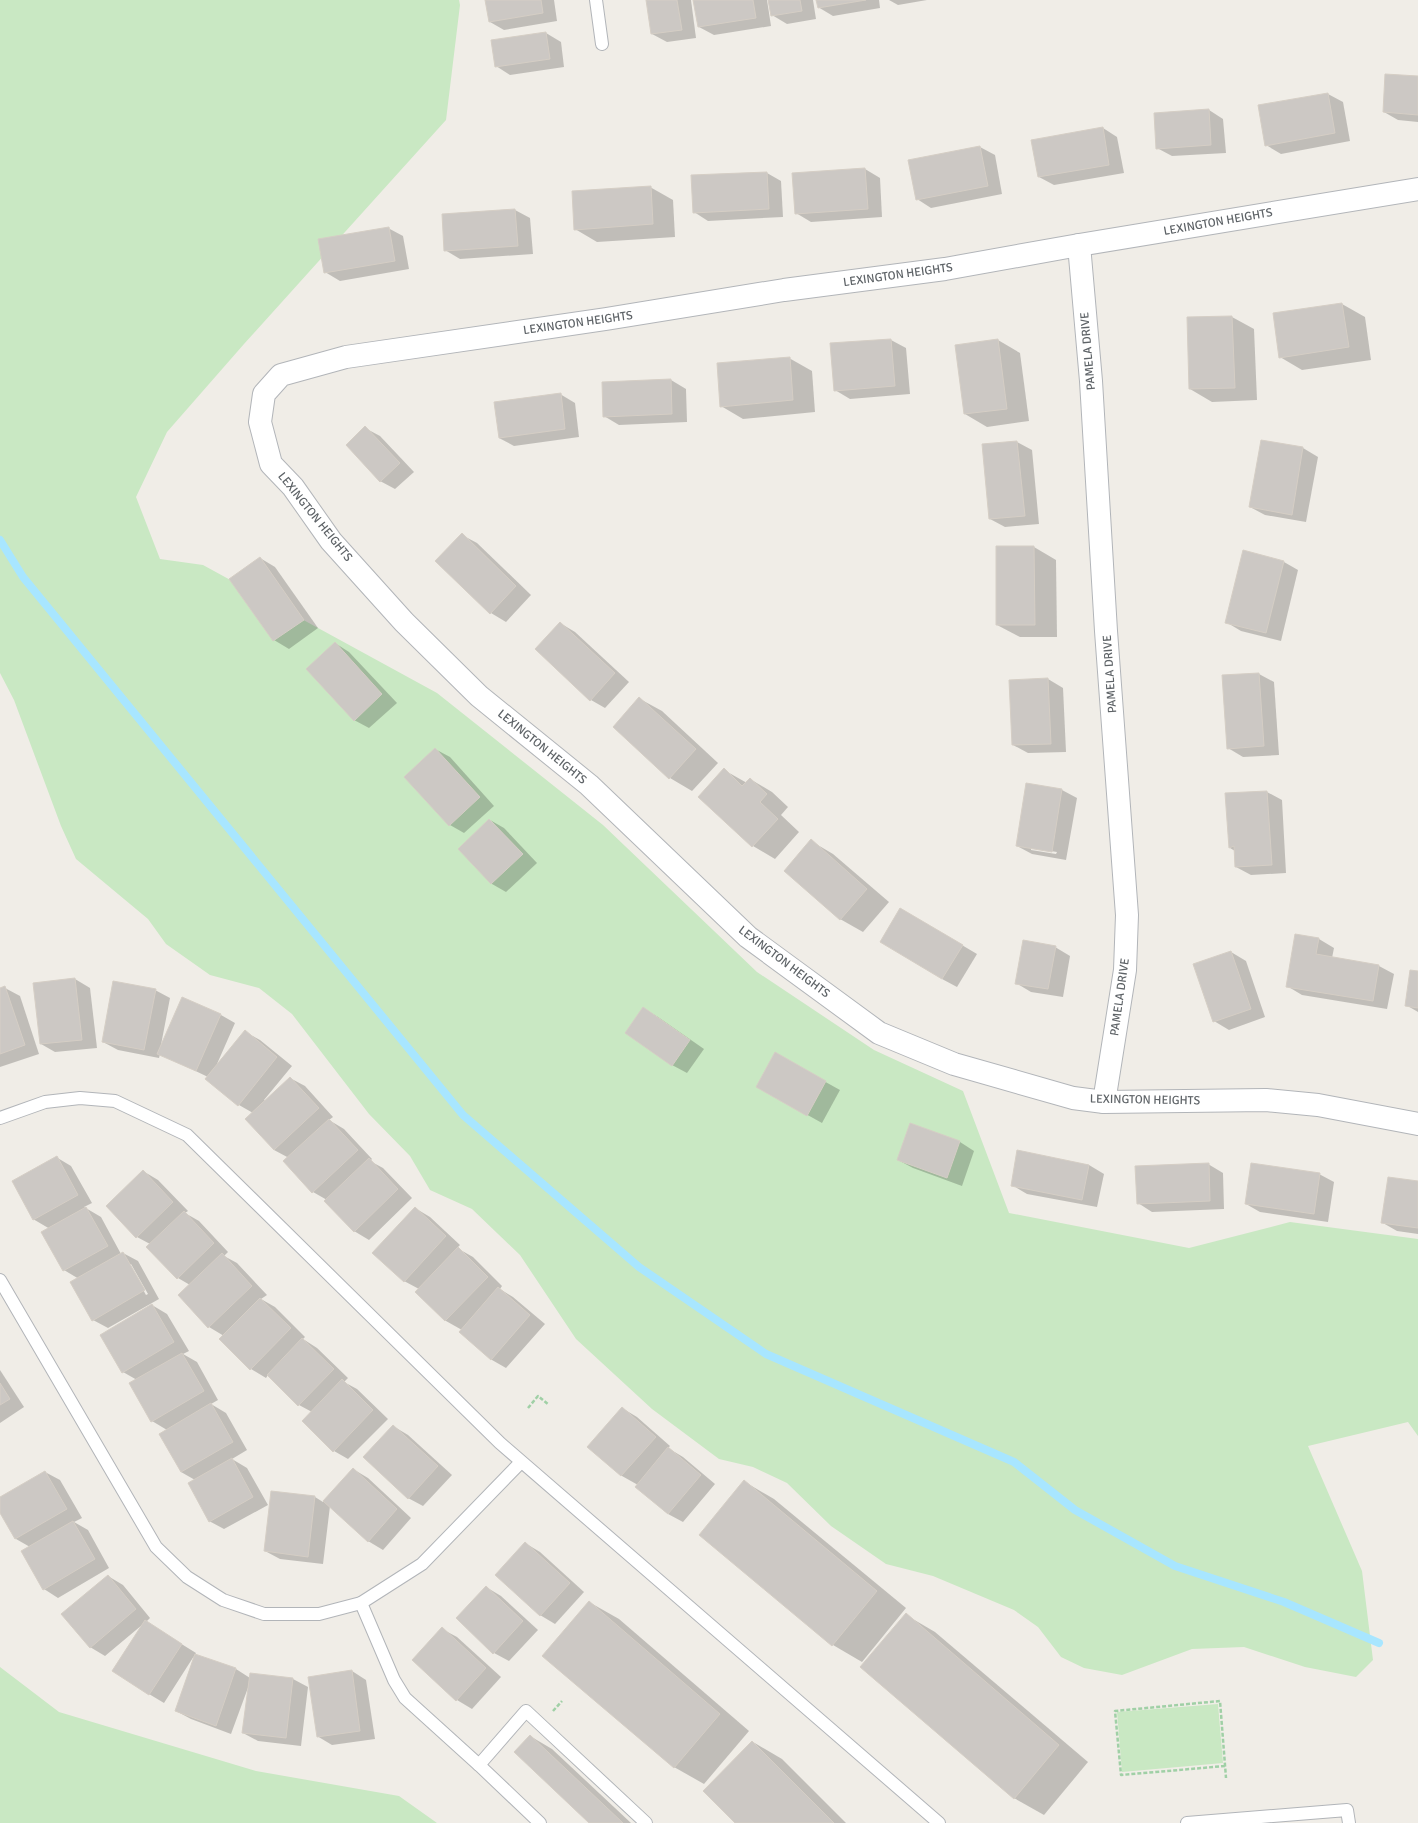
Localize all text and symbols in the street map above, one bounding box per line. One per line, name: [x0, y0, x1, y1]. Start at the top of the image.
street label: LEXINGTON HEIGHTS: [1162, 205, 1274, 239]
street label: LEXINGTON HEIGHTS: [842, 260, 954, 290]
street label: LEXINGTON HEIGHTS: [522, 308, 634, 338]
street label: PAMELA DRIVE: [1077, 311, 1099, 391]
street label: LEXINGTON HEIGHTS: [274, 469, 356, 565]
street label: PAMELA DRIVE: [1100, 634, 1120, 714]
street label: LEXINGTON HEIGHTS: [494, 706, 590, 788]
street label: LEXINGTON HEIGHTS: [735, 923, 833, 1001]
street label: PAMELA DRIVE: [1107, 957, 1133, 1037]
street label: LEXINGTON HEIGHTS: [1090, 1092, 1201, 1108]

